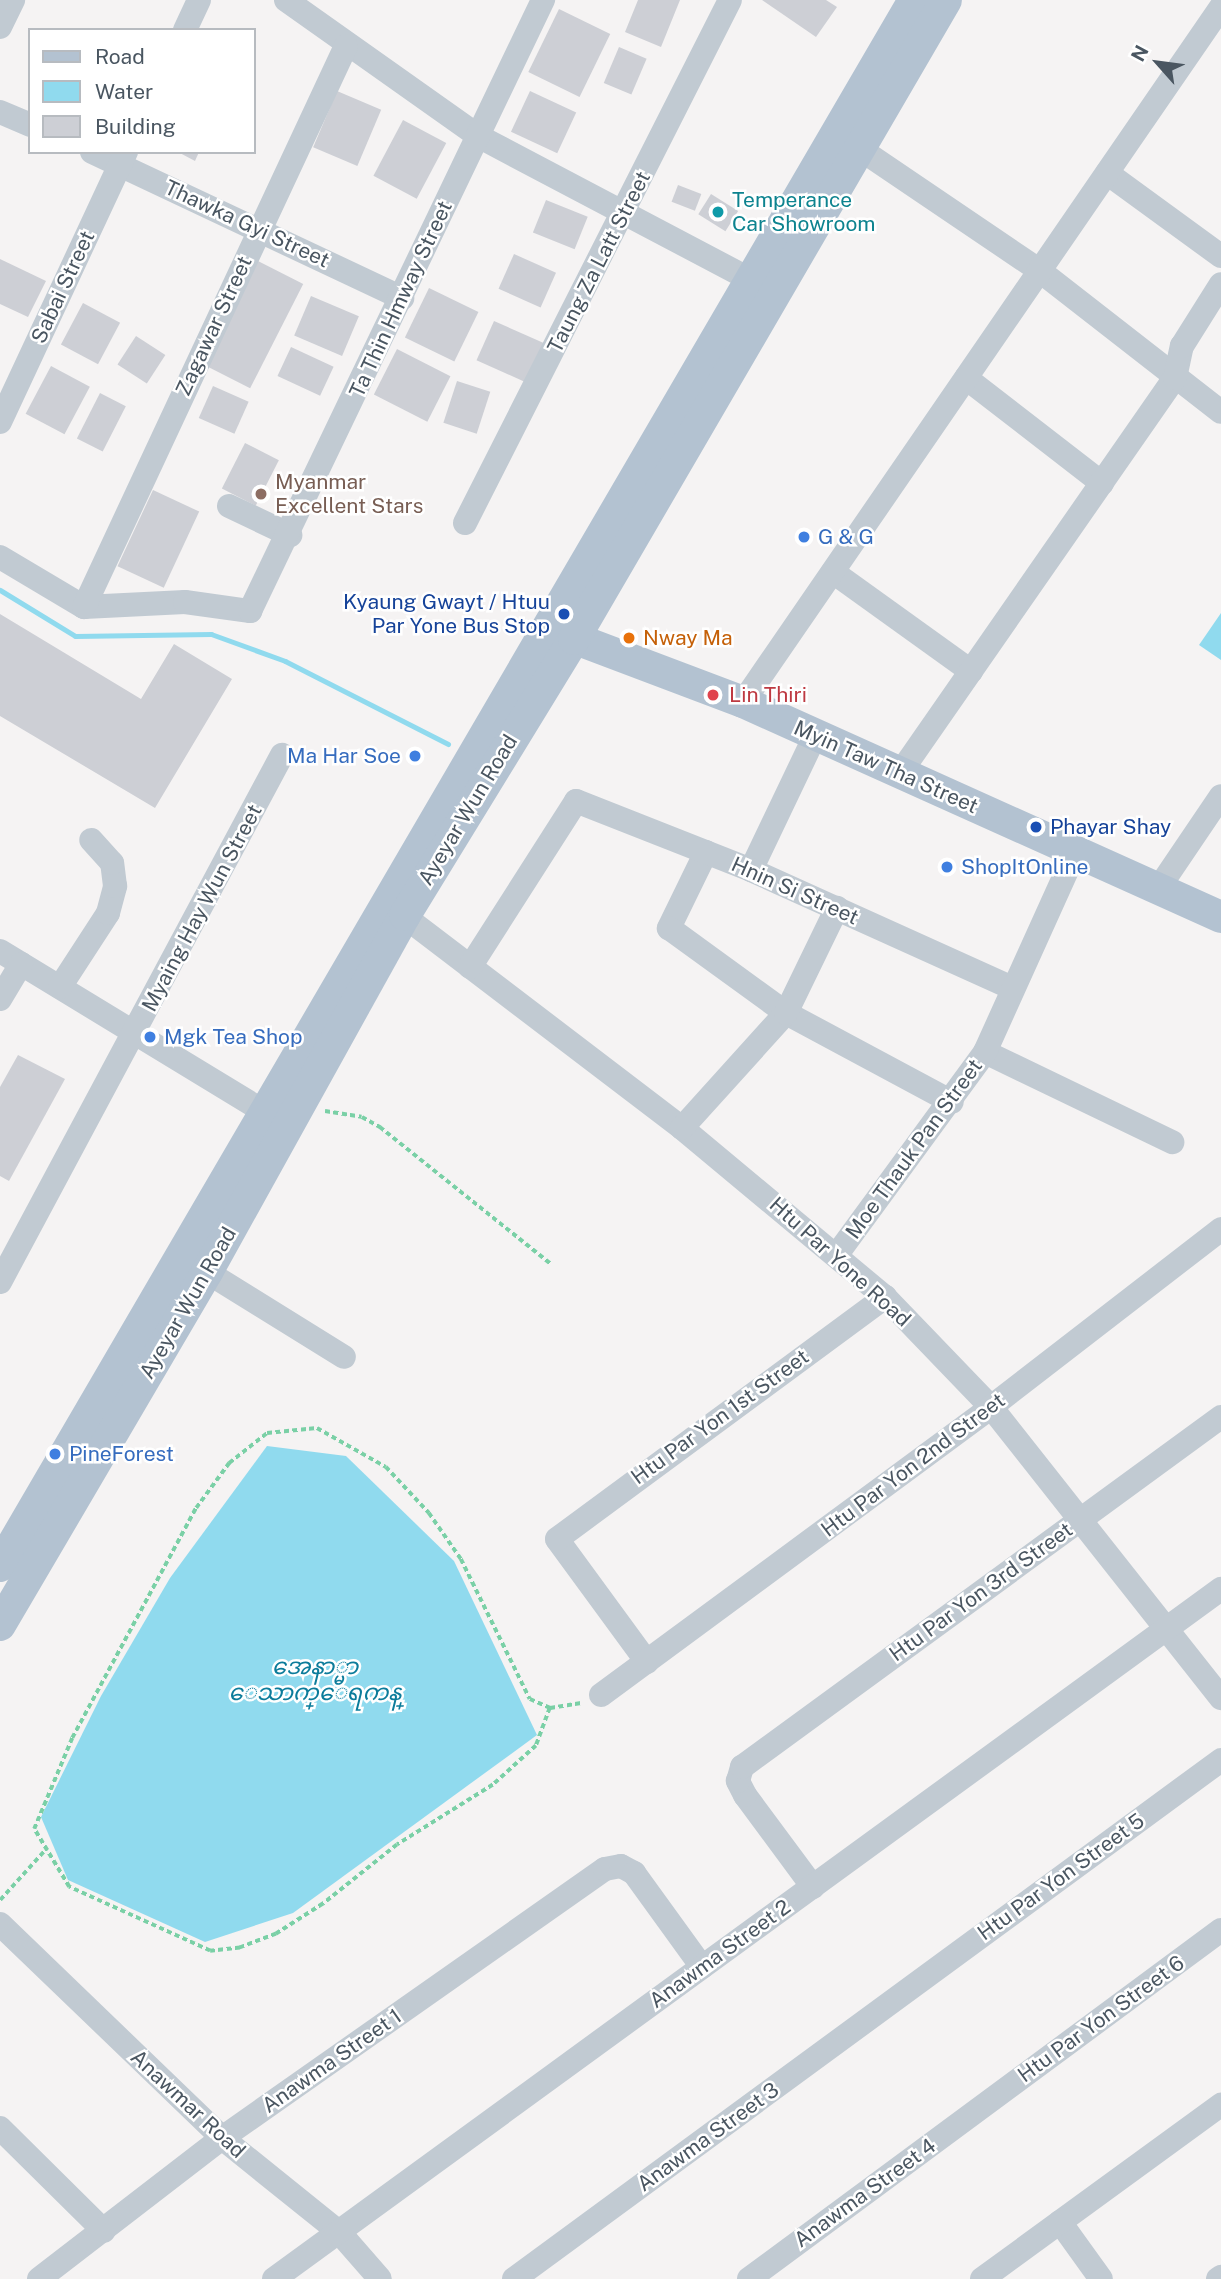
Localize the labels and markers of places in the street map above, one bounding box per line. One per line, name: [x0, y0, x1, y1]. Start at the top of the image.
place label: Temperance Car Showroom: [732, 187, 875, 237]
marker: Temperance Car Showroom: [710, 204, 726, 220]
place label: Myanmar Excellent Stars: [275, 469, 423, 519]
marker: Myanmar Excellent Stars: [253, 486, 269, 502]
place label: G & G: [818, 524, 874, 550]
marker: G & G: [796, 529, 812, 545]
place label: Kyaung Gwayt / Htuu Par Yone Bus Stop: [343, 589, 550, 639]
marker: Kyaung Gwayt / Htuu Par Yone Bus Stop: [556, 606, 572, 622]
place label: Nway Ma: [643, 625, 733, 651]
marker: Nway Ma: [621, 630, 637, 646]
place label: Lin Thiri: [729, 682, 807, 708]
marker: Lin Thiri: [703, 685, 723, 705]
place label: Ma Har Soe: [287, 743, 401, 769]
marker: Ma Har Soe: [407, 748, 423, 764]
place label: Phayar Shay: [1050, 814, 1171, 840]
marker: Phayar Shay: [1028, 819, 1044, 835]
place label: ShopItOnline: [961, 854, 1088, 880]
marker: ShopItOnline: [939, 859, 955, 875]
place label: Mgk Tea Shop: [164, 1024, 302, 1050]
marker: Mgk Tea Shop: [142, 1029, 158, 1045]
place label: PineForest: [69, 1441, 174, 1467]
marker: PineForest: [47, 1446, 63, 1462]

